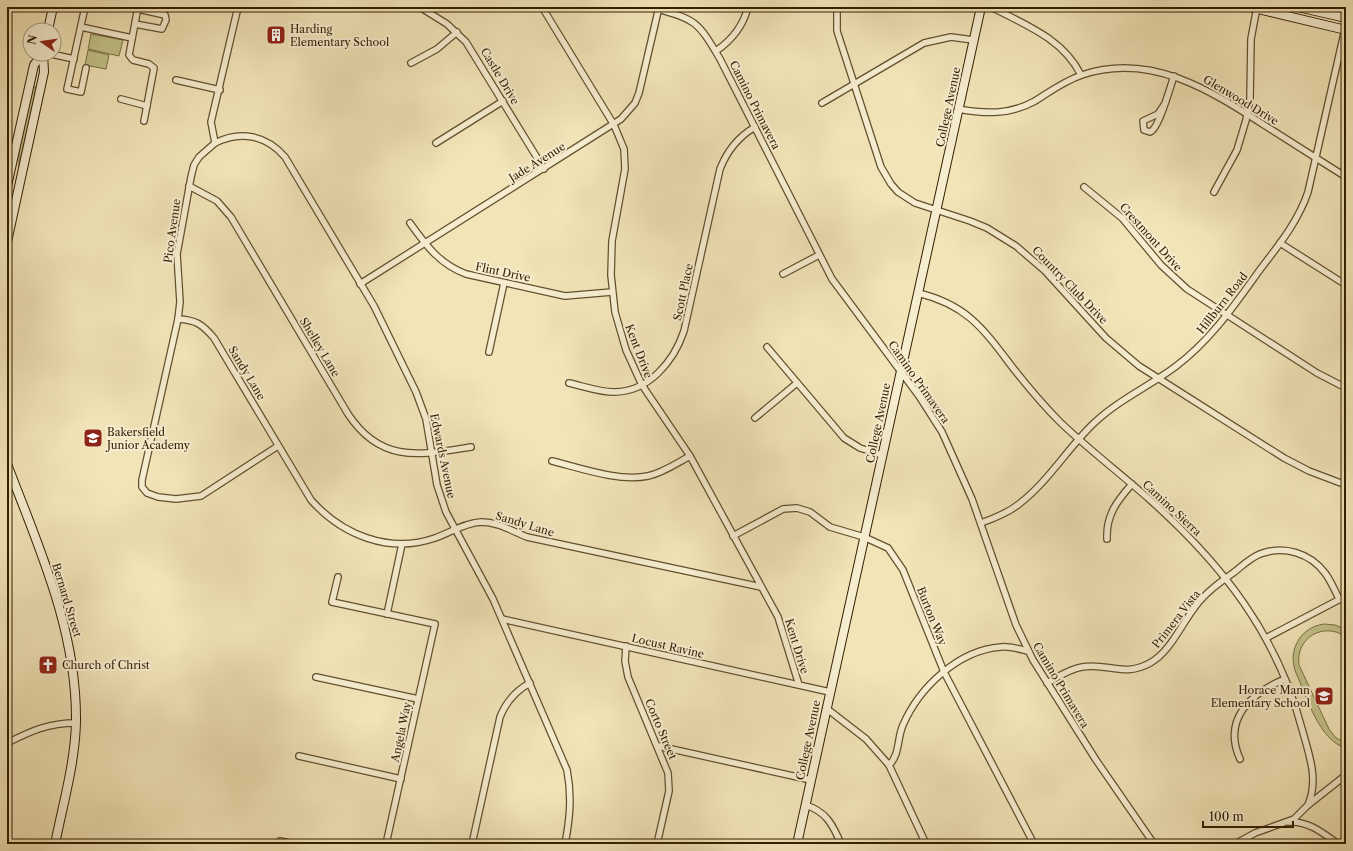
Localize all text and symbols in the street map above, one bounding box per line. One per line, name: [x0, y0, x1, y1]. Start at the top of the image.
north arrow: [22, 22, 62, 62]
place label: Harding Elementary School: [290, 22, 390, 49]
building icon: Harding Elementary School: [265, 24, 287, 46]
text: N: [24, 33, 40, 46]
street label: Castle Drive: [478, 45, 522, 107]
street label: Camino Primavera: [727, 58, 783, 152]
street label: College Avenue: [933, 66, 963, 148]
street label: Glenwood Drive: [1201, 72, 1281, 128]
street label: Jade Avenue: [504, 139, 568, 186]
street label: Pico Avenue: [161, 198, 183, 264]
street label: Crestmont Drive: [1117, 200, 1185, 274]
street label: Country Club Drive: [1029, 243, 1111, 327]
street label: Flint Drive: [474, 259, 532, 285]
street label: Scott Place: [670, 262, 696, 322]
street label: Hillburn Road: [1194, 269, 1251, 337]
street label: Shelley Lane: [297, 315, 343, 379]
street label: Kent Drive: [622, 322, 656, 380]
street label: Camino Primavera: [885, 338, 953, 426]
street label: Sandy Lane: [225, 343, 269, 403]
street label: College Avenue: [863, 382, 893, 464]
street label: Edwards Avenue: [427, 412, 459, 500]
place label: Bakersfield Junior Academy: [105, 425, 191, 452]
school or university icon: Bakersfield Junior Academy: [82, 427, 104, 449]
street label: Camino Sierra: [1140, 477, 1205, 539]
street label: Sandy Lane: [494, 508, 556, 540]
street label: Bernard Street: [49, 561, 85, 639]
street label: Burton Way: [914, 585, 950, 648]
street label: Primera Vista: [1149, 587, 1203, 651]
street label: Kent Drive: [782, 617, 812, 675]
street label: Locust Ravine: [630, 631, 706, 661]
street label: Camino Primavera: [1030, 640, 1092, 731]
church icon: Church of Christ: [37, 654, 59, 676]
place label: Church of Christ: [62, 658, 150, 672]
place label: Horace Mann Elementary School: [1211, 683, 1311, 710]
school or university icon: Horace Mann Elementary School: [1313, 685, 1335, 707]
street label: Corto Street: [642, 697, 680, 762]
street label: College Avenue: [793, 699, 823, 781]
street label: Angela Way: [388, 700, 414, 764]
scale bar: [1203, 803, 1293, 829]
text: 100 m: [1209, 809, 1244, 824]

